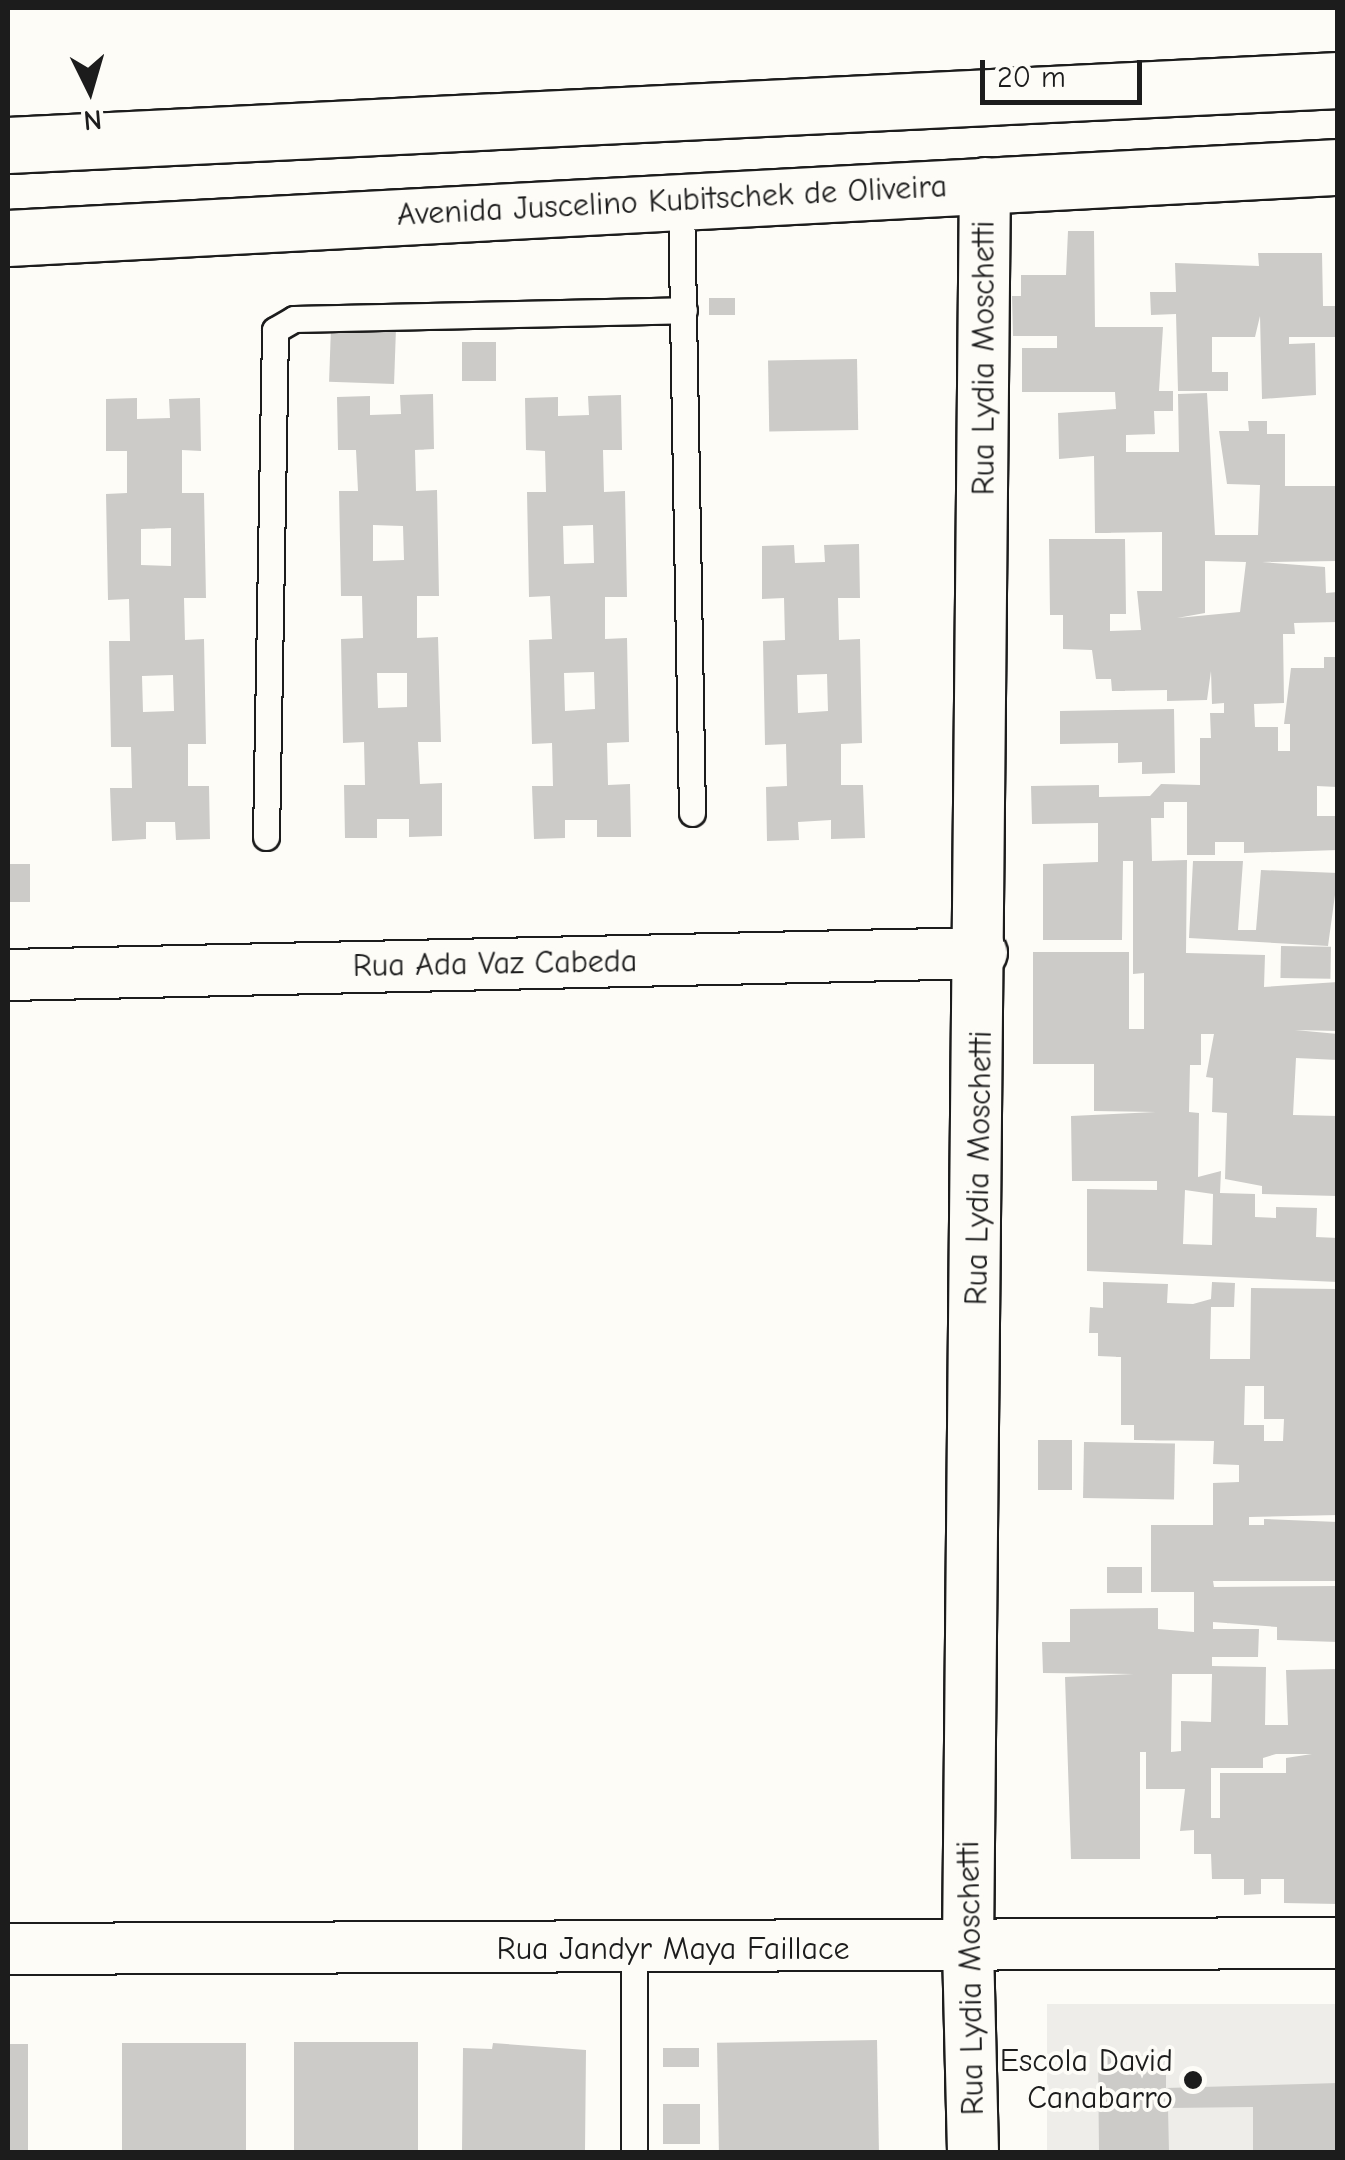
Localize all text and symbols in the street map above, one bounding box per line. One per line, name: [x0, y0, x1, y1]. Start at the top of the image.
north arrow: [40, 40, 140, 140]
scale bar: [985, 40, 1148, 102]
text: 20 m: [997, 60, 1066, 95]
text: N: [82, 103, 103, 137]
street label: Avenida Juscelino Kubitschek de Oliveira: [396, 167, 948, 235]
street label: Rua Lydia Moschetti: [965, 221, 1003, 495]
street label: Rua Ada Vaz Cabeda: [352, 942, 638, 986]
street label: Rua Lydia Moschetti: [957, 1030, 1001, 1306]
street label: Rua Lydia Moschetti: [949, 1840, 993, 2116]
street label: Rua Jandyr Maya Faillace: [497, 1930, 849, 1968]
place label: Escola David Canabarro: [1000, 2043, 1173, 2118]
marker: Escola David Canabarro: [1182, 2069, 1204, 2091]

